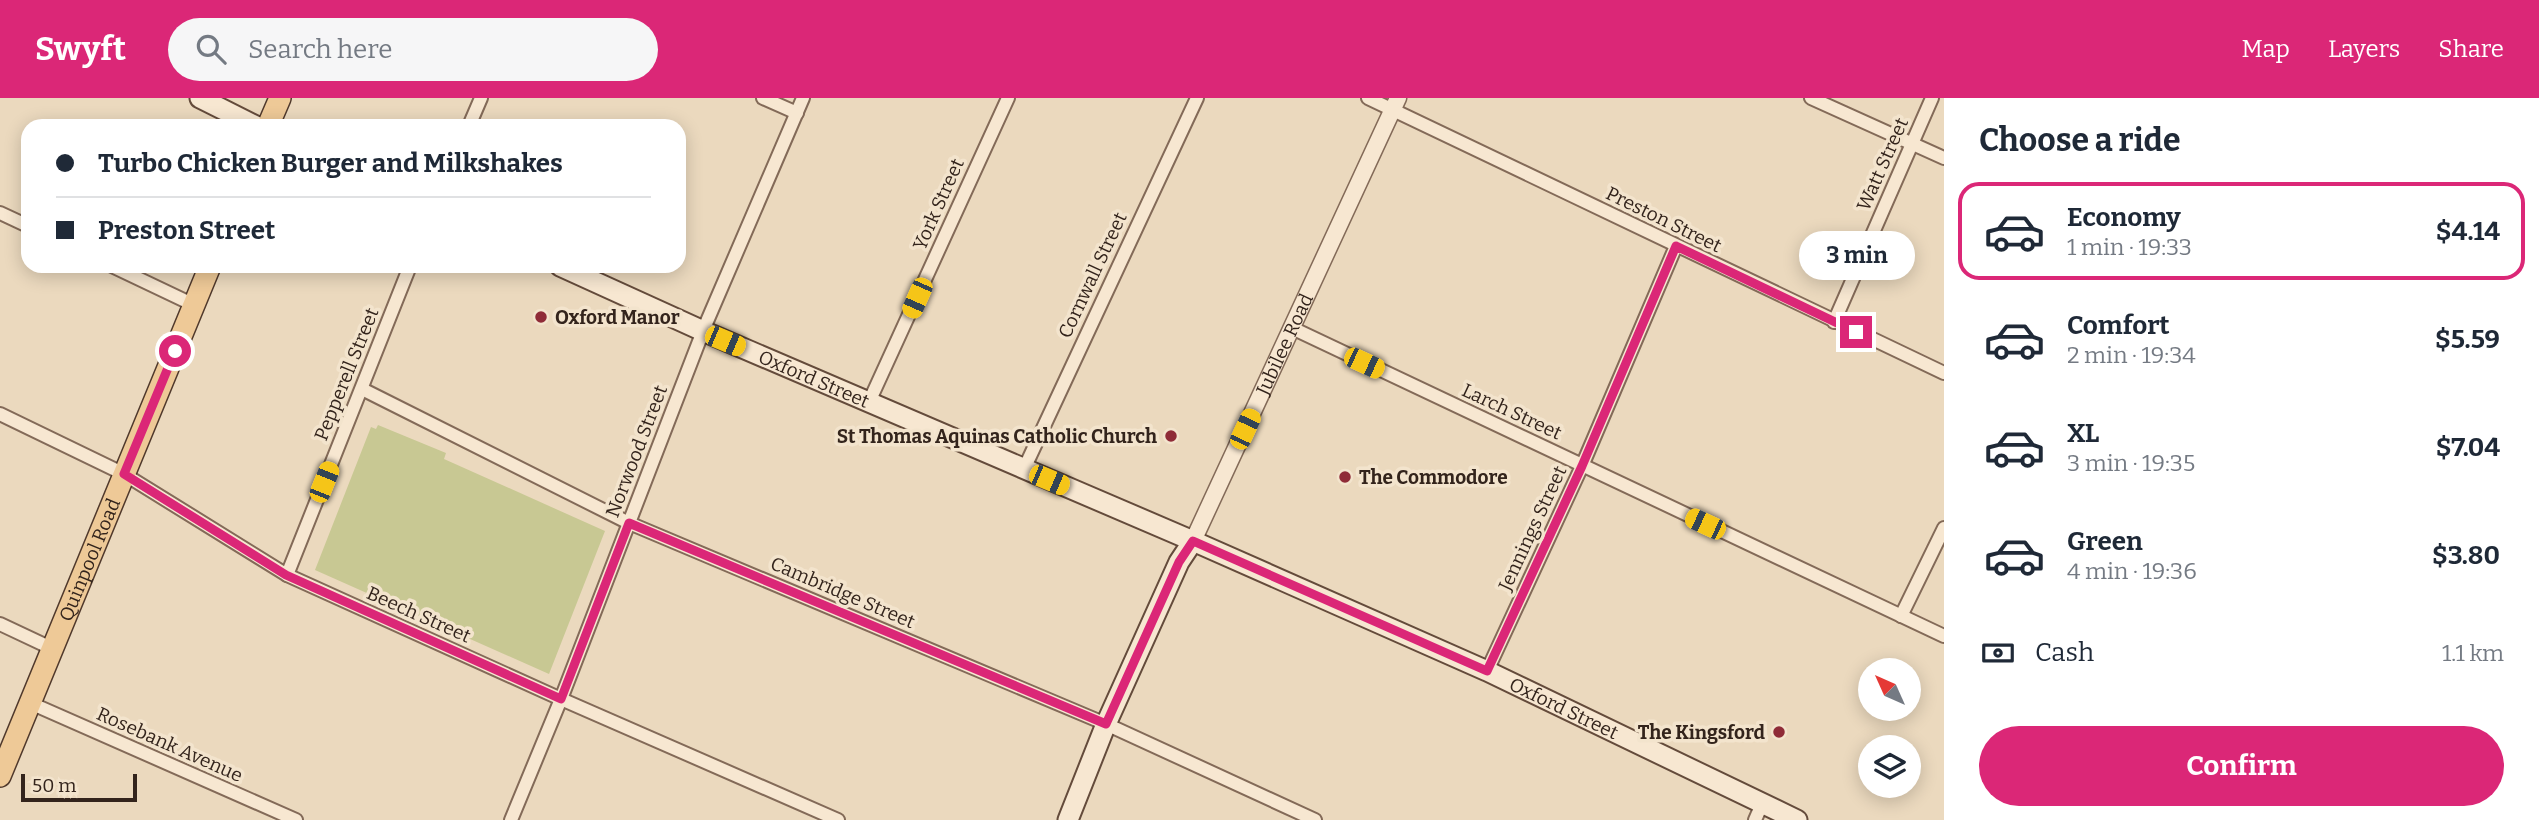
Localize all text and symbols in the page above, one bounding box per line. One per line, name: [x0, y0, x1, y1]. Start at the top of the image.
search box: [168, 18, 658, 81]
text: Swyft: [35, 29, 126, 69]
icon: search: [192, 30, 230, 68]
text: Search here: [248, 34, 392, 65]
text: Map: [2242, 35, 2290, 63]
text: Layers: [2328, 35, 2400, 63]
text: Share: [2438, 35, 2504, 63]
street label: Watt Street: [1852, 114, 1913, 214]
text: Choose a ride: [1979, 121, 2180, 159]
text: Turbo Chicken Burger and Milkshakes: [98, 148, 563, 179]
street label: York Street: [908, 155, 969, 254]
street label: Preston Street: [1602, 182, 1725, 257]
icon: car: [1983, 200, 2046, 263]
text: Economy: [2067, 202, 2181, 233]
street label: Cornwall Street: [1053, 209, 1132, 342]
text: Preston Street: [98, 215, 275, 246]
text: $4.14: [2436, 216, 2500, 247]
callout: 3 min: [1798, 230, 1914, 280]
text: 1 min · 19:33: [2067, 233, 2192, 261]
text: 3 min: [1826, 241, 1888, 269]
car: [899, 275, 936, 321]
street label: Jubilee Road: [1251, 290, 1318, 400]
street label: Pepperell Street: [309, 304, 384, 444]
place label: Oxford Manor: [555, 306, 680, 329]
icon: car: [1983, 308, 2046, 371]
marker: Oxford Manor: [533, 309, 549, 325]
text: Comfort: [2067, 310, 2170, 341]
route end: [1840, 316, 1872, 348]
car: [702, 323, 749, 359]
text: $5.59: [2435, 324, 2500, 355]
route start: [159, 335, 191, 367]
text: 2 min · 19:34: [2067, 341, 2196, 369]
street label: Oxford Street: [755, 345, 873, 413]
car: [1341, 345, 1388, 381]
street label: Larch Street: [1458, 378, 1565, 445]
street label: Norwood Street: [601, 382, 672, 520]
car: [1227, 406, 1264, 452]
icon: car: [1983, 416, 2046, 479]
text: XL: [2067, 418, 2099, 449]
place label: St Thomas Aquinas Catholic Church: [837, 425, 1157, 448]
marker: St Thomas Aquinas Catholic Church: [1163, 428, 1179, 444]
text: $7.04: [2436, 432, 2500, 463]
text: 3 min · 19:35: [2067, 449, 2195, 477]
car: [307, 459, 342, 505]
car: [1026, 462, 1073, 498]
street label: Jennings Street: [1493, 462, 1571, 595]
place label: The Commodore: [1359, 466, 1508, 489]
marker: The Commodore: [1337, 469, 1353, 485]
street label: Quinpool Road: [54, 495, 125, 625]
car: [1682, 506, 1729, 542]
icon: car: [1983, 524, 2046, 587]
text: Green: [2067, 526, 2143, 557]
text: $3.80: [2432, 540, 2500, 571]
street label: Cambridge Street: [767, 552, 919, 633]
text: 4 min · 19:36: [2067, 557, 2197, 585]
street label: Beech Street: [363, 581, 474, 648]
icon: cash: [1979, 634, 2017, 672]
text: Cash: [2035, 637, 2094, 668]
text: 1.1 km: [2442, 639, 2504, 667]
north arrow: [1858, 658, 1922, 721]
map controls: [1858, 658, 1921, 798]
street label: Oxford Street: [1506, 672, 1622, 744]
street label: Rosebank Avenue: [93, 702, 246, 787]
place label: The Kingsford: [1638, 721, 1766, 744]
marker: The Kingsford: [1771, 724, 1787, 740]
button: Confirm: [1979, 726, 2504, 806]
button: layers: [1858, 735, 1921, 798]
scale bar: [21, 771, 136, 803]
text: 50 m: [32, 774, 76, 797]

